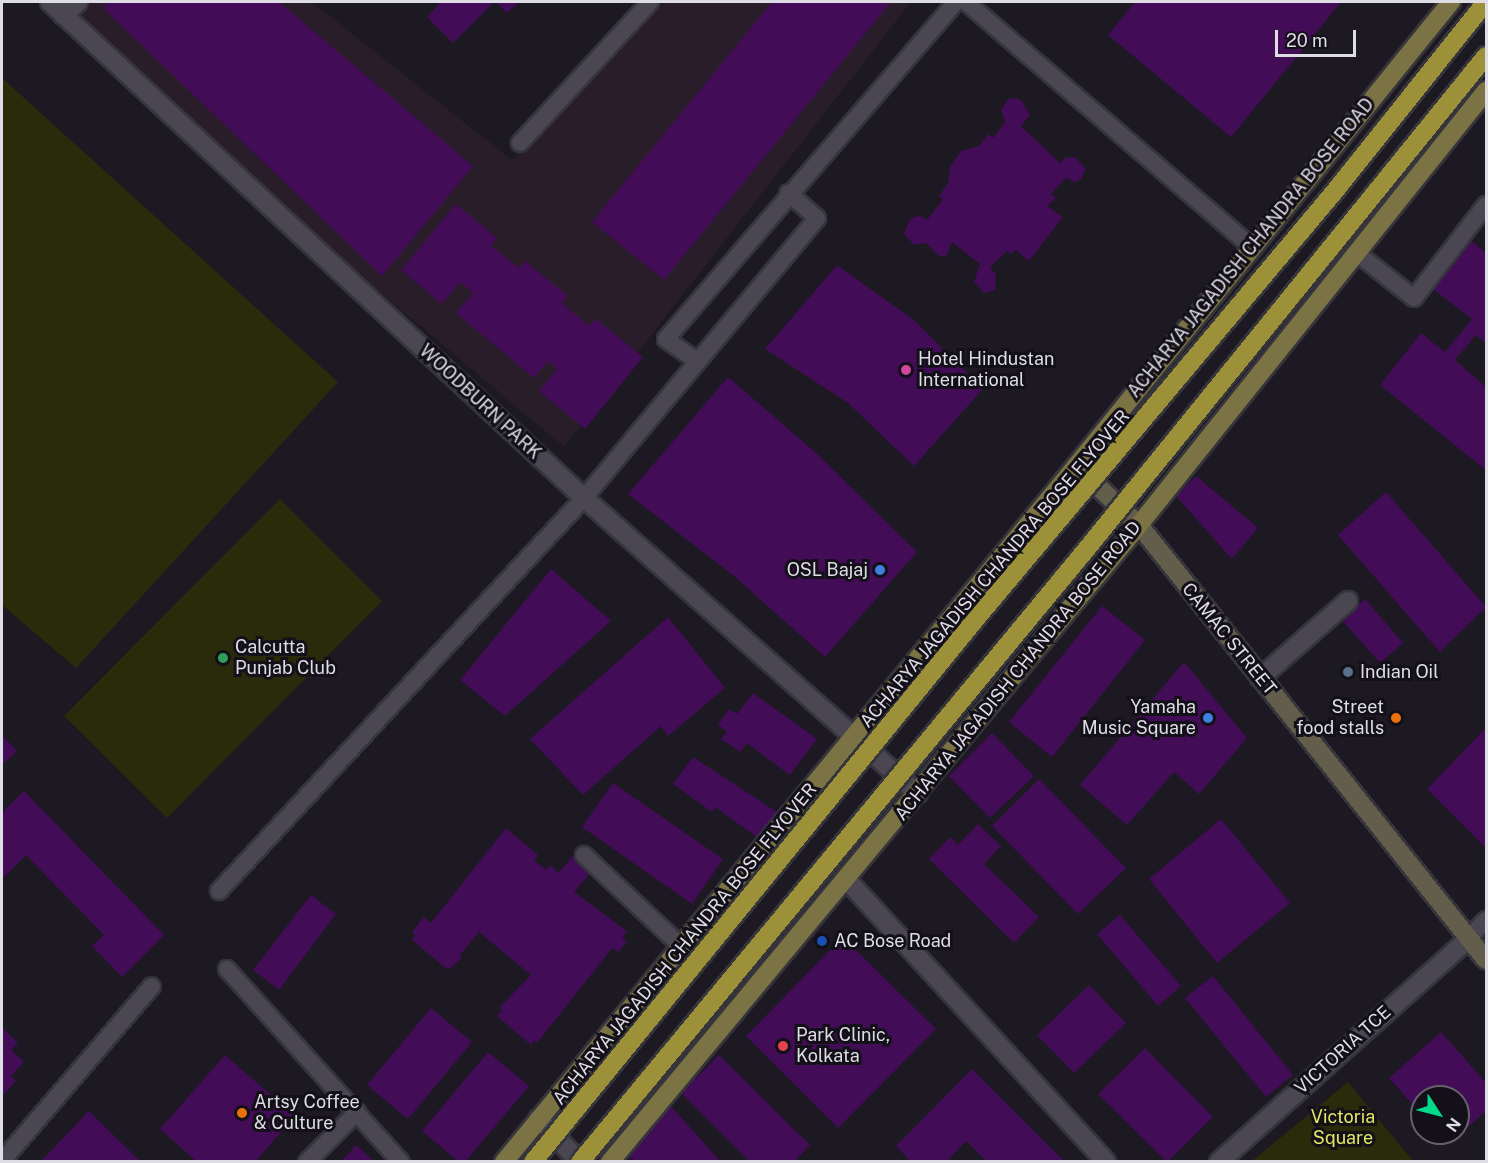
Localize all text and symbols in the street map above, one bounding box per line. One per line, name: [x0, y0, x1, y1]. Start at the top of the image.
scale bar: [1278, 18, 1359, 56]
text: 20 m: [1286, 30, 1328, 51]
street label: ACHARYA JAGADISH CHANDRA BOSE ROAD: [1123, 94, 1379, 402]
street label: WOODBURN PARK: [415, 340, 545, 464]
place label: Hotel Hindustan International: [918, 349, 1054, 392]
marker: Hotel Hindustan International: [899, 363, 913, 377]
street label: ACHARYA JAGADISH CHANDRA BOSE FLYOVER: [856, 406, 1134, 732]
street label: ACHARYA JAGADISH CHANDRA BOSE ROAD: [890, 517, 1146, 825]
place label: OSL Bajaj: [787, 559, 868, 581]
marker: OSL Bajaj: [873, 563, 887, 577]
street label: CAMAC STREET: [1177, 579, 1281, 699]
place label: Calcutta Punjab Club: [235, 637, 336, 680]
marker: Calcutta Punjab Club: [216, 651, 230, 665]
place label: Indian Oil: [1360, 661, 1439, 683]
marker: Indian Oil: [1341, 665, 1355, 679]
place label: Yamaha Music Square: [1082, 697, 1196, 740]
place label: Street food stalls: [1296, 697, 1384, 740]
marker: Yamaha Music Square: [1201, 711, 1215, 725]
marker: Street food stalls: [1389, 711, 1403, 725]
street label: ACHARYA JAGADISH CHANDRA BOSE FLYOVER: [548, 779, 822, 1109]
place label: AC Bose Road: [834, 930, 951, 952]
marker: AC Bose Road: [815, 934, 829, 948]
street label: VICTORIA TCE: [1291, 1001, 1395, 1099]
place label: Park Clinic, Kolkata: [796, 1025, 890, 1068]
marker: Park Clinic, Kolkata: [774, 1037, 792, 1055]
north arrow: [1410, 1085, 1470, 1145]
place label: Artsy Coffee & Culture: [254, 1092, 360, 1134]
marker: Artsy Coffee & Culture: [235, 1106, 249, 1120]
park label: Victoria Square: [1311, 1107, 1375, 1150]
text: N: [1442, 1114, 1465, 1135]

